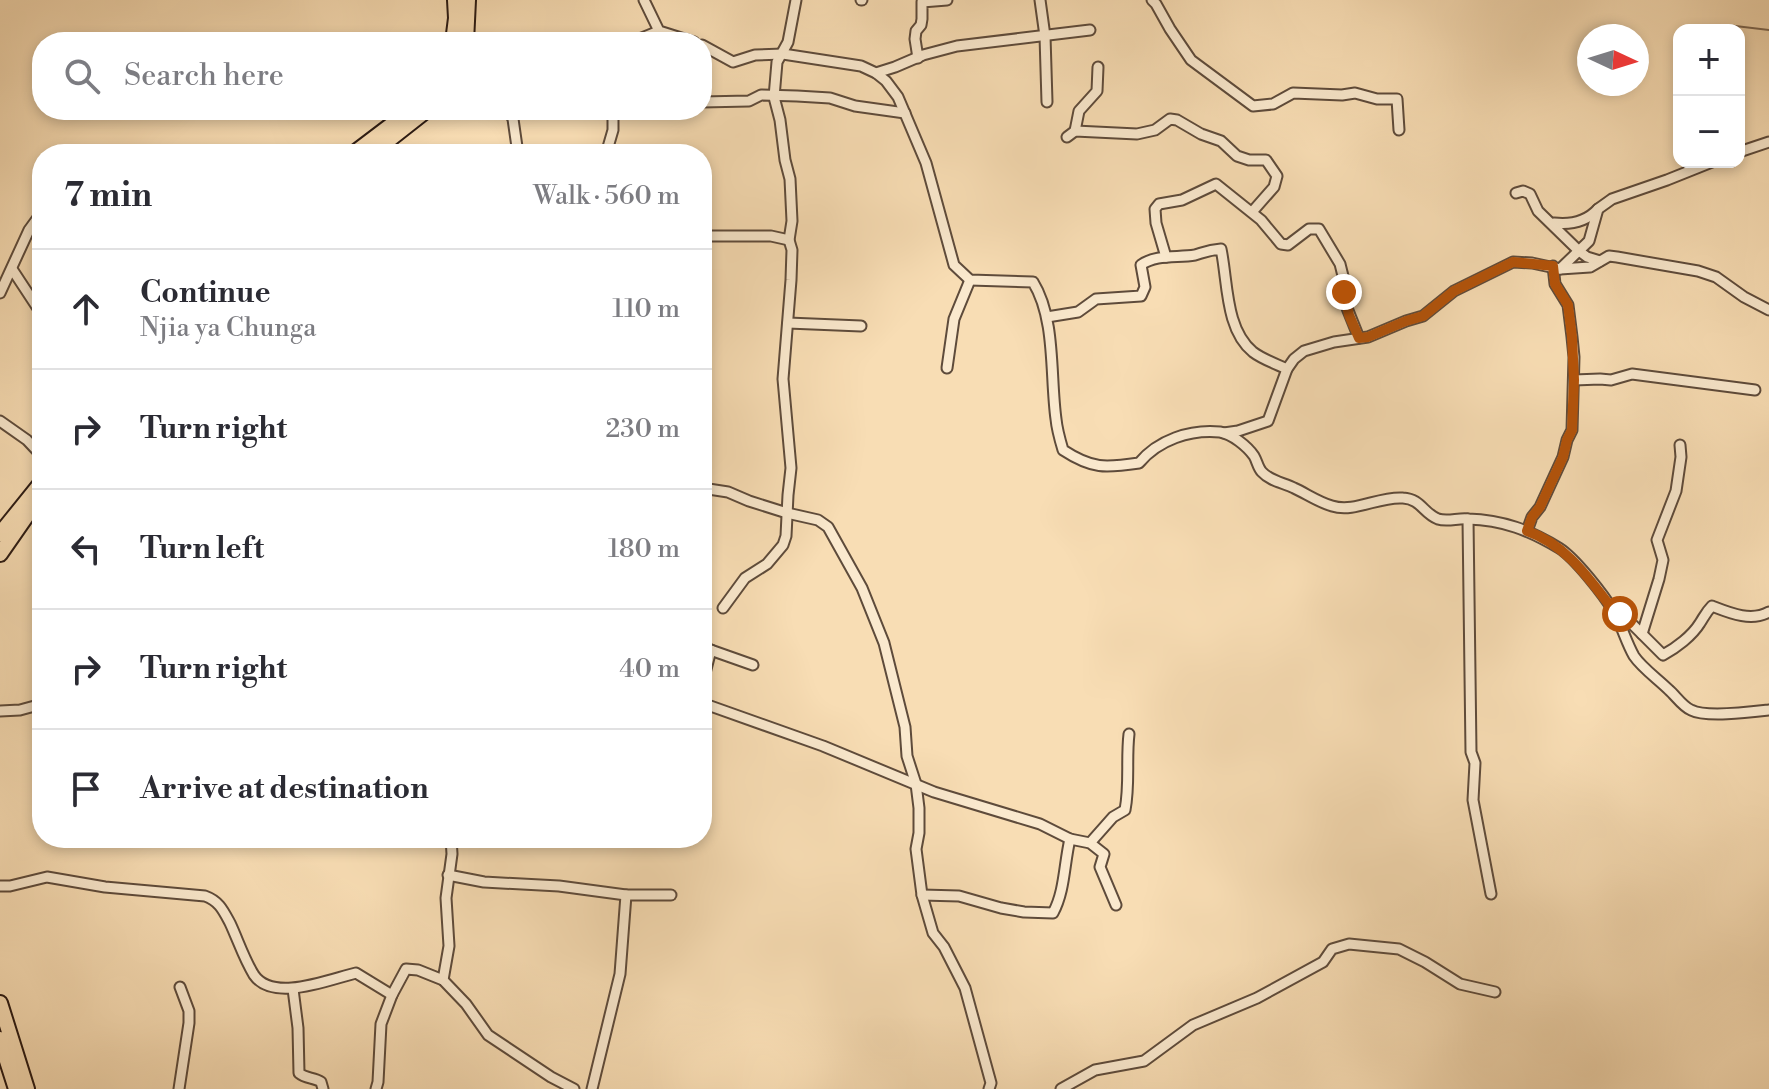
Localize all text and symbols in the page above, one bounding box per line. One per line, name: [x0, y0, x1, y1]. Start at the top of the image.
north arrow: [1577, 24, 1649, 96]
map controls: [1673, 24, 1745, 168]
button: +: [1673, 24, 1745, 96]
search box: [32, 32, 712, 120]
icon: search: [60, 54, 104, 98]
text: Search here: [124, 57, 284, 95]
button: −: [1673, 96, 1745, 168]
text: 7 min: [64, 175, 152, 217]
text: Walk · 560 m: [533, 180, 680, 212]
text: Continue: [140, 274, 271, 312]
route end: [1326, 274, 1362, 310]
icon: ahead: [64, 287, 108, 331]
text: 110 m: [612, 293, 680, 325]
text: Njia ya Chunga: [140, 312, 316, 344]
icon: right: [64, 407, 108, 451]
text: Turn right: [140, 410, 287, 448]
text: 230 m: [605, 413, 680, 445]
icon: left: [64, 527, 108, 571]
text: Turn left: [140, 530, 264, 568]
text: 180 m: [608, 533, 680, 565]
route start: [1602, 596, 1638, 632]
icon: right: [64, 647, 108, 691]
text: Turn right: [140, 650, 287, 688]
text: 40 m: [619, 653, 680, 685]
icon: arrive: [64, 767, 108, 811]
text: Arrive at destination: [140, 770, 429, 808]

